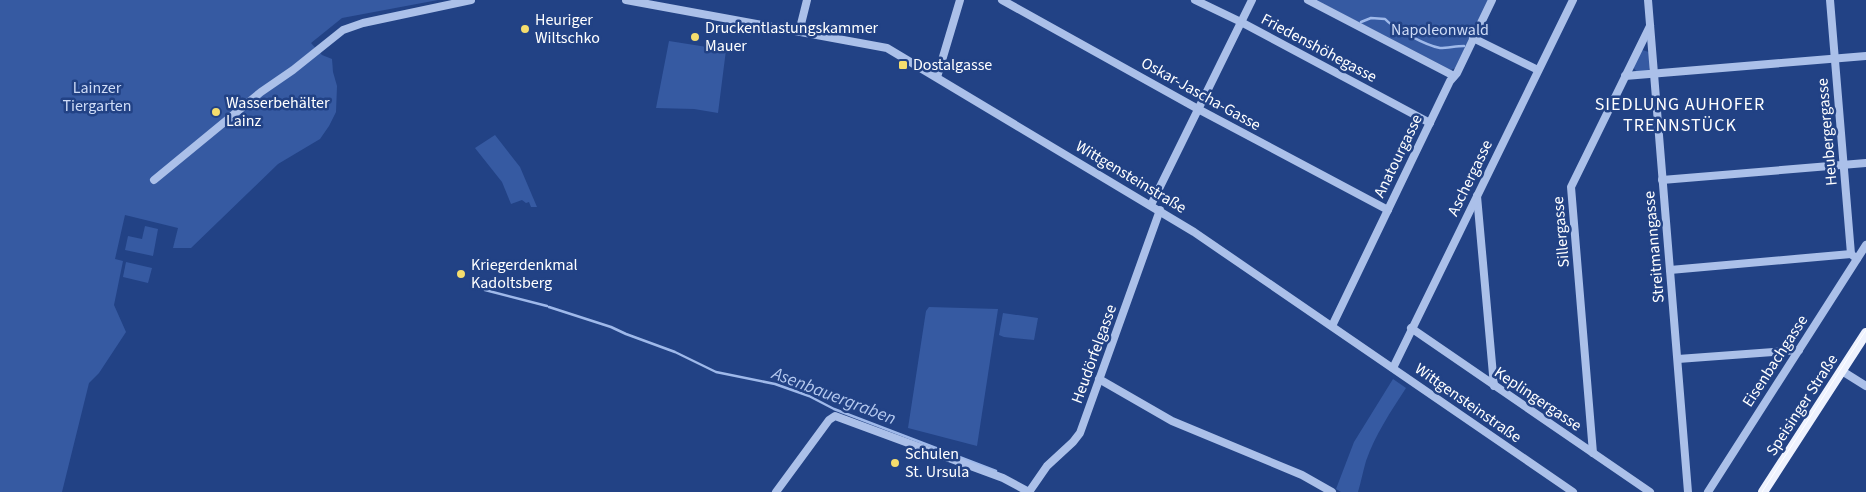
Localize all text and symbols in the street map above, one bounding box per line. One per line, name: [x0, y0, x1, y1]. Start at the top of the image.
street label: Friedenshöhegasse: [1257, 8, 1381, 88]
place label: Heuriger Wiltschko: [535, 9, 600, 49]
place label: Druckentlastungskammer Mauer: [705, 17, 879, 57]
park label: Napoleonwald: [1391, 19, 1489, 41]
marker: Heuriger Wiltschko: [519, 23, 531, 35]
marker: Druckentlastungskammer Mauer: [689, 31, 701, 43]
street label: Oskar-Jascha-Gasse: [1137, 52, 1265, 136]
place label: Dostalgasse: [913, 54, 992, 76]
marker: Dostalgasse: [897, 59, 909, 71]
park label: Lainzer Tiergarten: [62, 77, 132, 117]
street label: Heubergergasse: [1811, 77, 1843, 187]
place label: Wasserbehälter Lainz: [226, 92, 330, 132]
district label: SIEDLUNG AUHOFER TRENNSTÜCK: [1595, 92, 1765, 138]
marker: Wasserbehälter Lainz: [210, 106, 222, 118]
street label: Anatourgasse: [1368, 110, 1428, 201]
street label: Wittgensteinstraße: [1071, 135, 1191, 219]
street label: Aschergasse: [1442, 136, 1498, 220]
street label: Streitmanngasse: [1638, 190, 1670, 304]
street label: Sillergasse: [1547, 196, 1575, 268]
place label: Kriegerdenkmal Kadoltsberg: [471, 254, 578, 294]
marker: Kriegerdenkmal Kadoltsberg: [455, 268, 467, 280]
street label: Heudörfelgasse: [1066, 301, 1122, 407]
street label: Eisenbachgasse: [1737, 311, 1813, 411]
street label: Speisinger Straße: [1761, 350, 1843, 460]
street label: Wittgensteinstraße: [1410, 358, 1526, 448]
water label: Asenbauergraben: [768, 361, 899, 431]
street label: Keplingergasse: [1490, 362, 1586, 436]
place label: Schulen St. Ursula: [905, 443, 969, 483]
marker: Schulen St. Ursula: [889, 457, 901, 469]

